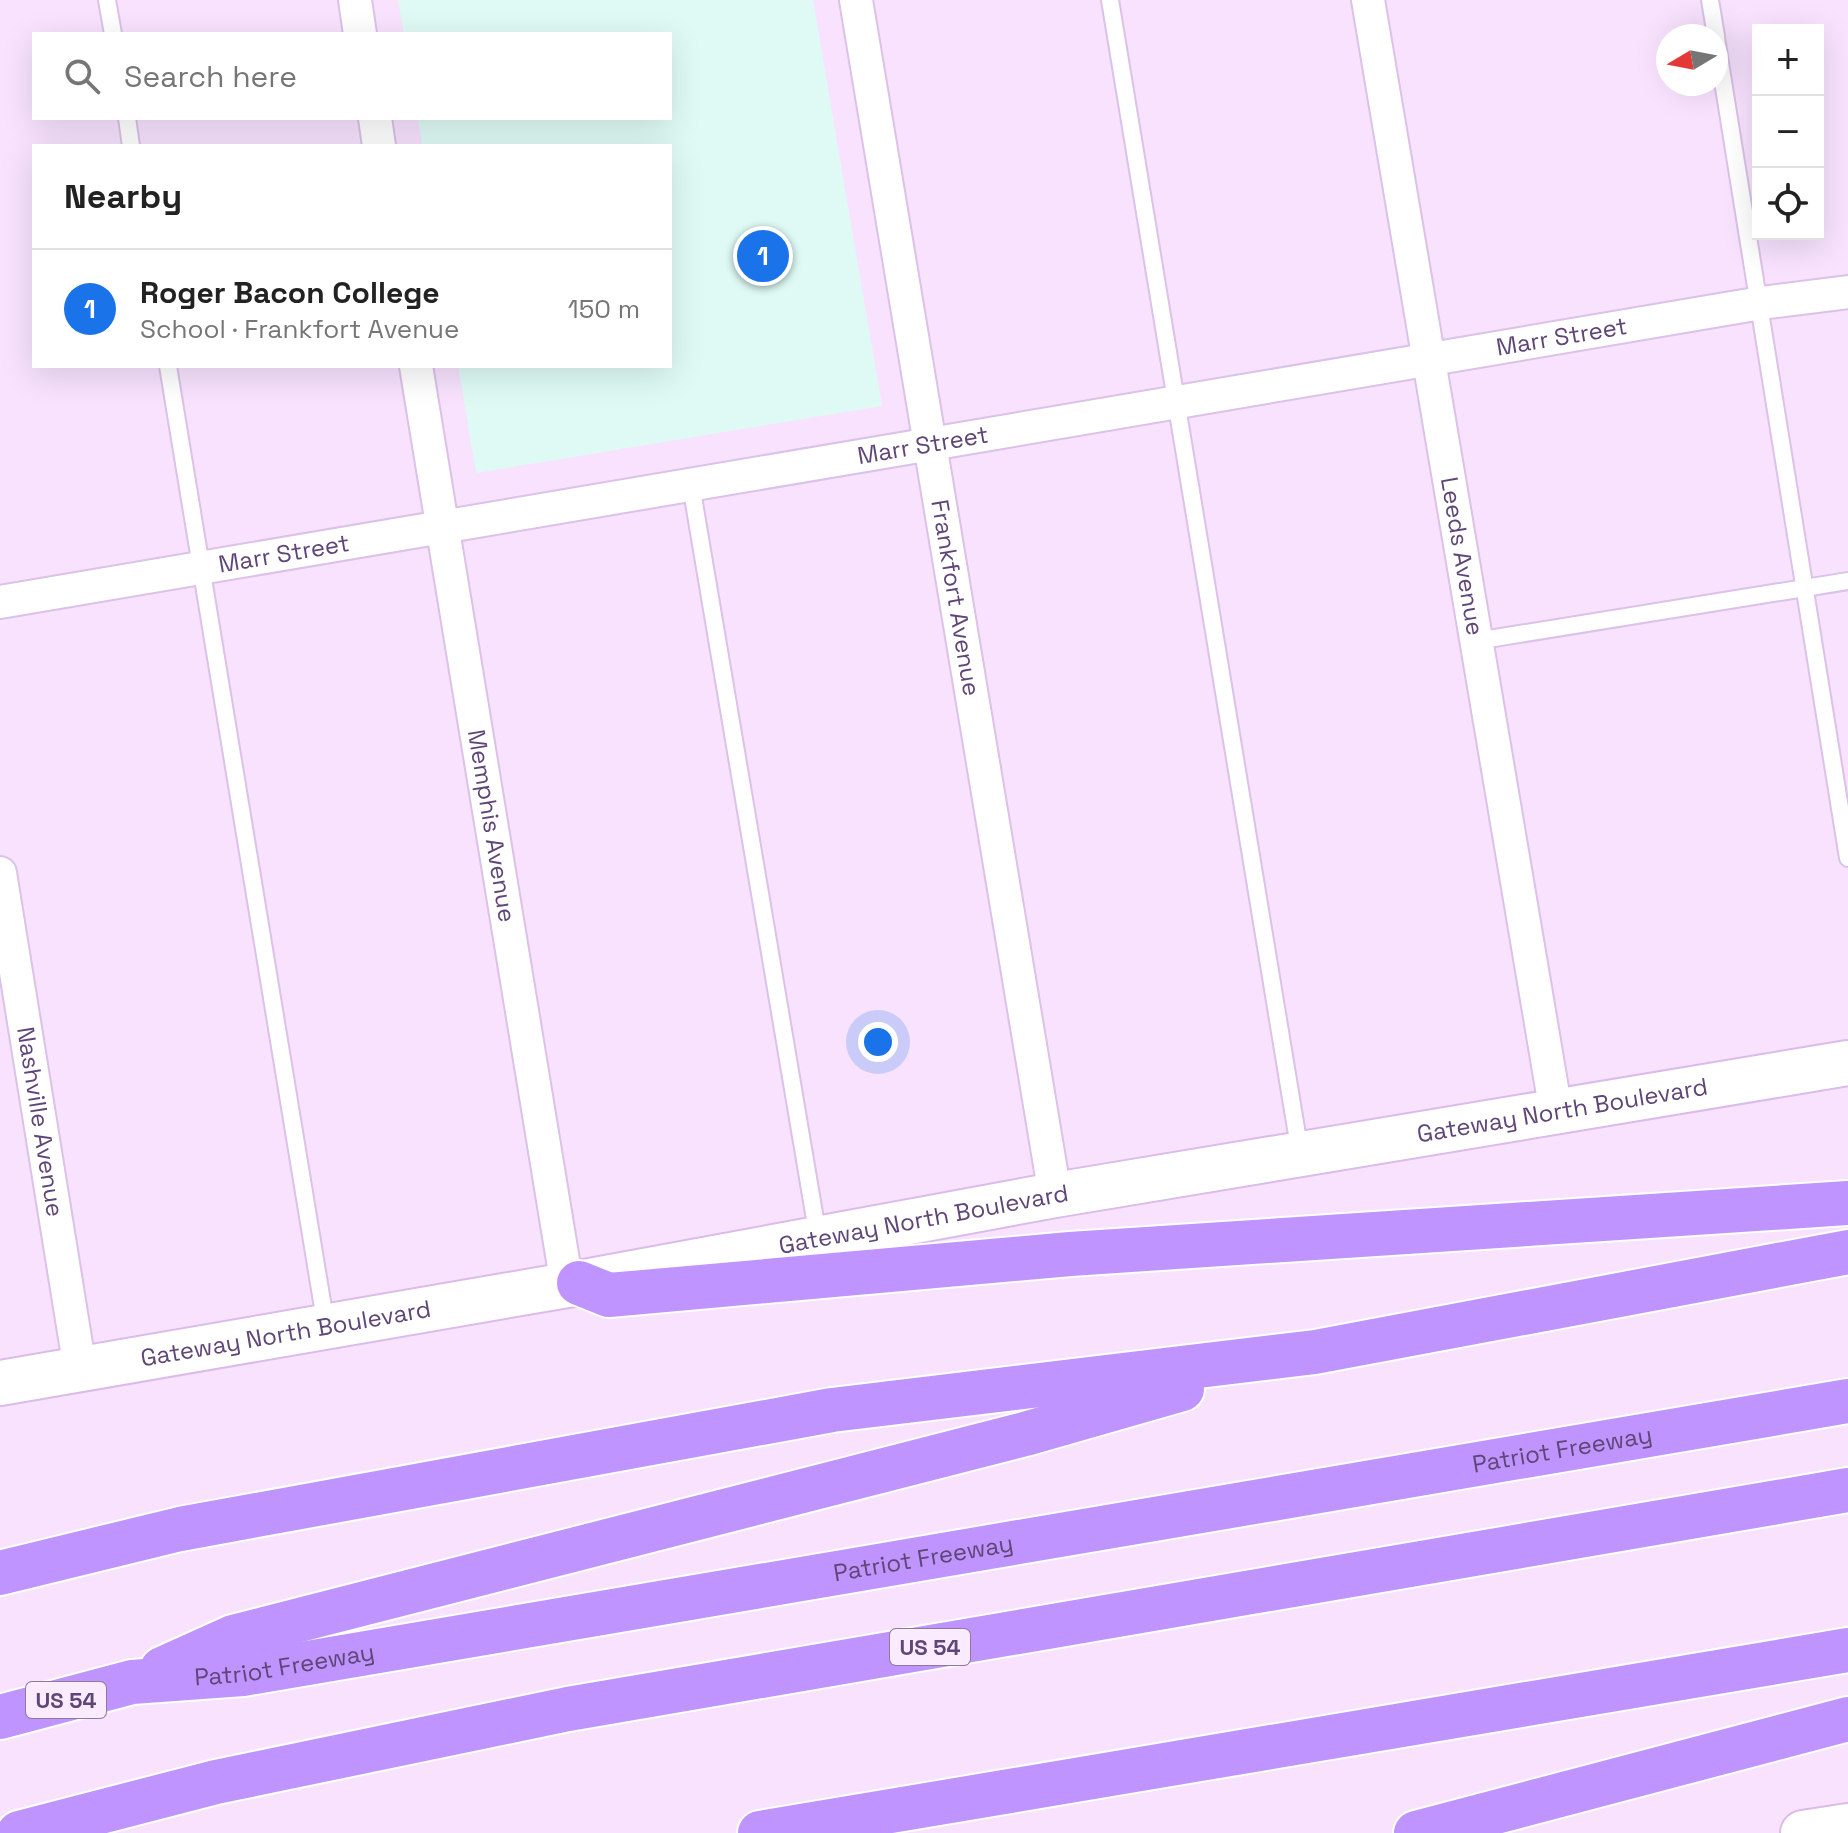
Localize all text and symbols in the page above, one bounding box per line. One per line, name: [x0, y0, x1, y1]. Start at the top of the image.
north arrow: [1656, 24, 1728, 96]
map controls: [1752, 24, 1824, 240]
button: +: [1752, 24, 1824, 96]
search box: [32, 32, 672, 120]
icon: search: [60, 54, 104, 98]
text: Search here: [124, 57, 297, 96]
button: −: [1752, 96, 1824, 168]
button: locate: [1752, 168, 1824, 240]
text: Nearby: [64, 175, 182, 218]
pin: 1: [737, 226, 789, 286]
text: Roger Bacon College: [140, 273, 440, 312]
text: 1: [84, 292, 96, 326]
text: 150 m: [568, 292, 640, 326]
street label: Marr Street: [1494, 310, 1629, 363]
text: School · Frankfort Avenue: [140, 312, 459, 346]
street label: Marr Street: [855, 418, 991, 471]
street label: Leeds Avenue: [1434, 474, 1491, 638]
street label: Frankfort Avenue: [924, 497, 988, 698]
street label: Marr Street: [216, 527, 352, 580]
street label: Memphis Avenue: [461, 727, 523, 924]
your location: [858, 1022, 898, 1062]
street label: Nashville Avenue: [10, 1024, 71, 1219]
street label: Gateway North Boulevard: [1415, 1071, 1710, 1149]
street label: Gateway North Boulevard: [776, 1177, 1071, 1261]
street label: Gateway North Boulevard: [138, 1293, 433, 1373]
street label: Patriot Freeway: [1470, 1419, 1654, 1480]
street label: Patriot Freeway: [831, 1527, 1016, 1588]
road number: US 54: [890, 1629, 970, 1665]
street label: Patriot Freeway: [193, 1636, 377, 1692]
road number: US 54: [26, 1682, 106, 1718]

